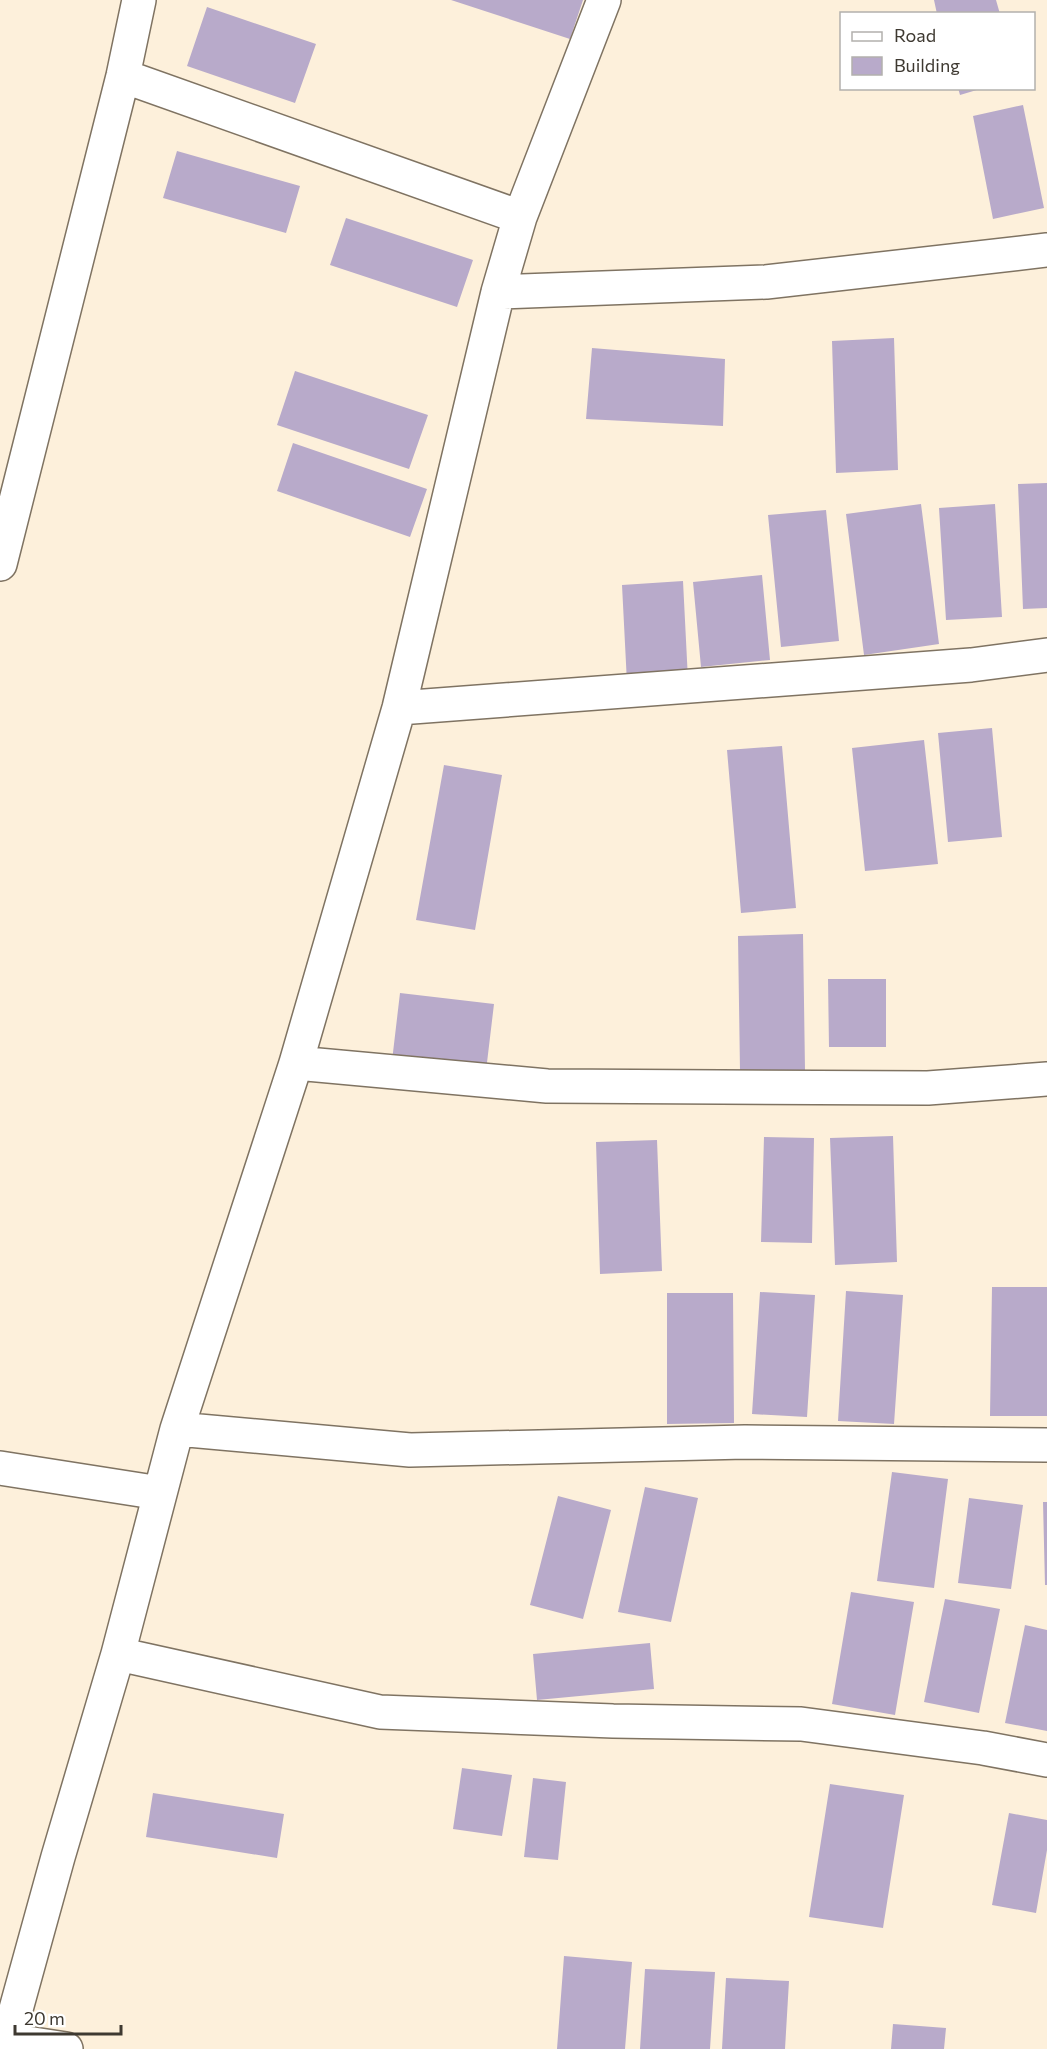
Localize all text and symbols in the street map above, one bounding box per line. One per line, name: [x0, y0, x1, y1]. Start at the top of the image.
legend: [840, 12, 1035, 90]
text: Road: [894, 24, 936, 46]
text: Building: [894, 54, 960, 76]
scale bar: [15, 1998, 122, 2036]
text: 20 m: [24, 2007, 65, 2029]

